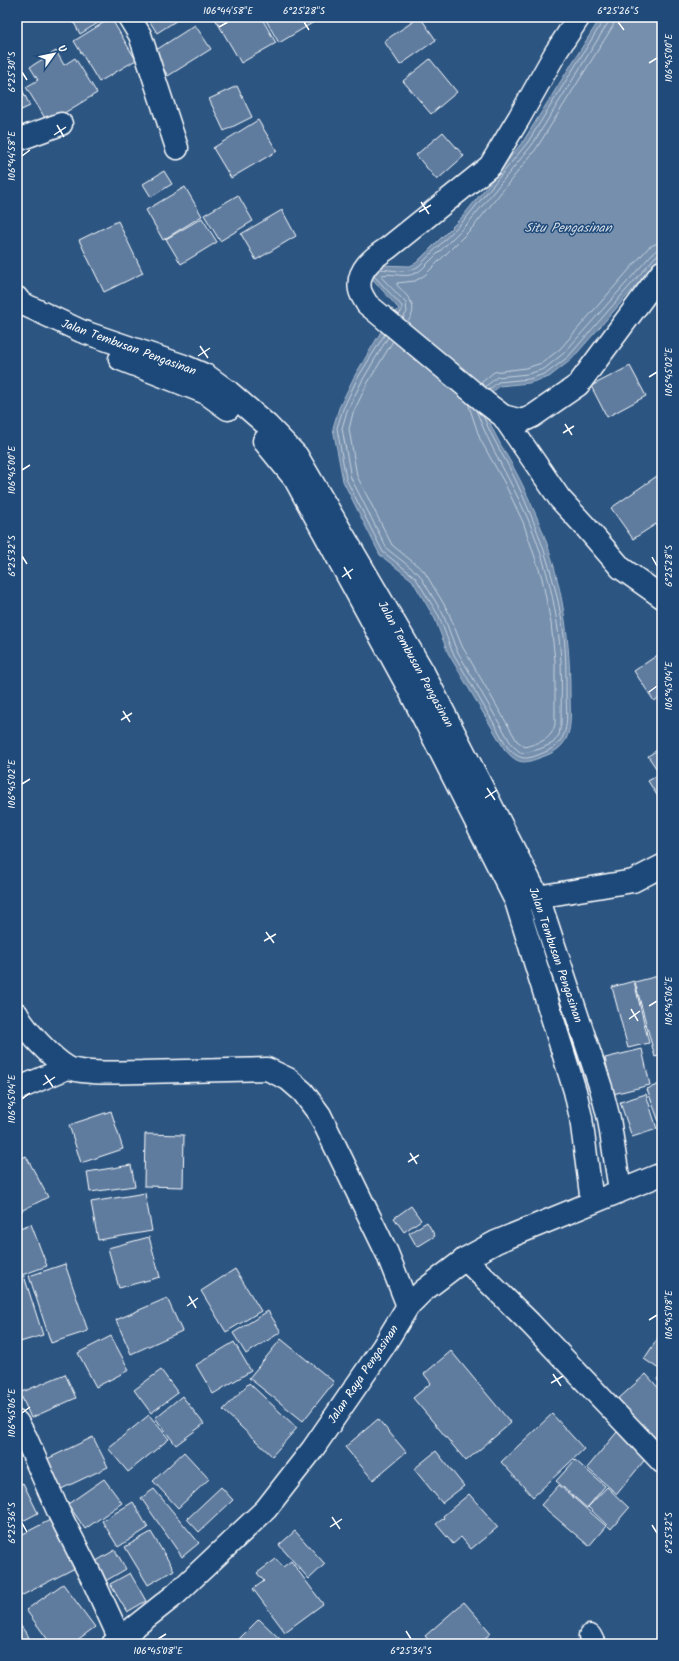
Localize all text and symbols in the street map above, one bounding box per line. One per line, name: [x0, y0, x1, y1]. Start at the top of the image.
text: 106°44'58"E: [203, 3, 254, 19]
text: 6°25'28"S: [283, 3, 326, 19]
text: 6°25'26"S: [597, 3, 639, 19]
text: 106°45'00"E: [661, 33, 677, 82]
north arrow: [34, 34, 74, 74]
text: U: [52, 41, 71, 57]
text: 6°25'30"S: [4, 51, 20, 92]
text: 106°44'58"E: [4, 130, 20, 181]
water label: Situ Pengasinan: [524, 218, 613, 239]
street label: Jalan Tembusan Pengasinan: [59, 314, 199, 381]
text: 106°45'02"E: [661, 346, 677, 397]
text: 106°45'00"E: [4, 445, 20, 494]
text: 6°25'32"S: [4, 534, 20, 577]
text: 6°25'28"S: [661, 544, 677, 587]
street label: Jalan Tembusan Pengasinan: [373, 597, 458, 731]
text: 106°45'04"E: [661, 660, 677, 711]
text: 106°45'02"E: [4, 758, 20, 809]
street label: Jalan Tembusan Pengasinan: [523, 885, 588, 1026]
text: 106°45'06"E: [661, 975, 677, 1026]
text: 106°45'04"E: [4, 1073, 20, 1124]
text: 106°45'08"E: [661, 1289, 677, 1340]
street label: Jalan Raya Pengasinan: [323, 1321, 404, 1428]
text: 106°45'06"E: [4, 1387, 20, 1438]
text: 6°25'36"S: [4, 1502, 20, 1544]
text: 6°25'32"S: [661, 1511, 677, 1554]
text: 106°45'08"E: [133, 1643, 184, 1659]
text: 6°25'34"S: [390, 1643, 432, 1659]

